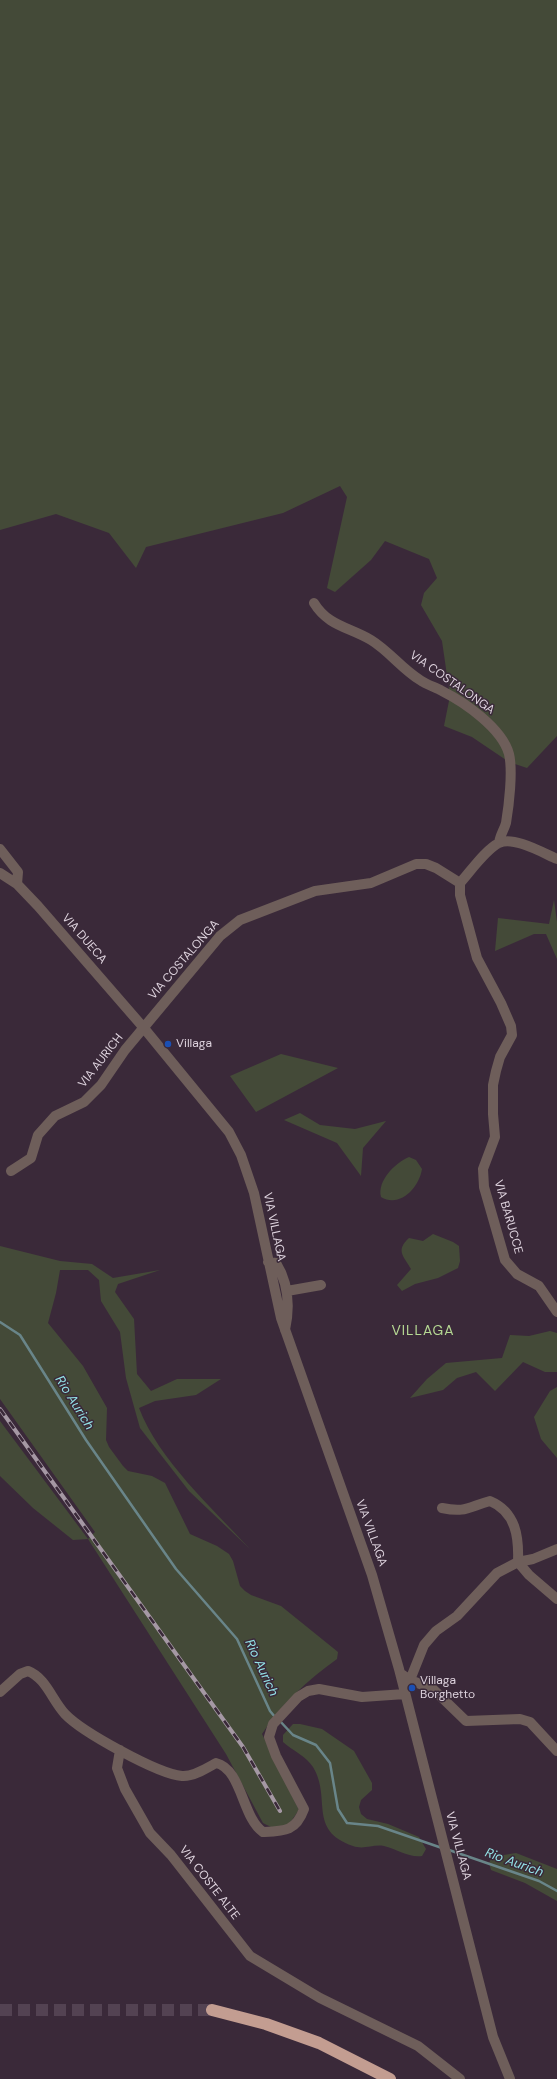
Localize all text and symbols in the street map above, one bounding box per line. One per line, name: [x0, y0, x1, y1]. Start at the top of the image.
street label: VIA COSTALONGA: [407, 648, 497, 718]
street label: VIA DUECA: [58, 911, 110, 967]
street label: VIA COSTALONGA: [146, 917, 222, 1003]
street label: VIA AURICH: [76, 1031, 126, 1091]
place label: Villaga: [176, 1037, 212, 1051]
marker: Villaga: [163, 1039, 173, 1049]
street label: VIA BARUCCE: [491, 1178, 525, 1256]
street label: VIA VILLAGA: [260, 1191, 288, 1263]
district label: VILLAGA: [391, 1323, 455, 1339]
water label: Rio Aurich: [51, 1373, 97, 1433]
street label: VIA VILLAGA: [352, 1498, 390, 1568]
water label: Rio Aurich: [241, 1637, 281, 1699]
place label: Villaga Borghetto: [420, 1674, 475, 1702]
marker: Villaga Borghetto: [407, 1683, 417, 1693]
street label: VIA VILLAGA: [442, 1810, 474, 1882]
street label: VIA COSTE ALTE: [176, 1843, 242, 1923]
water label: Rio Aurich: [483, 1845, 545, 1881]

